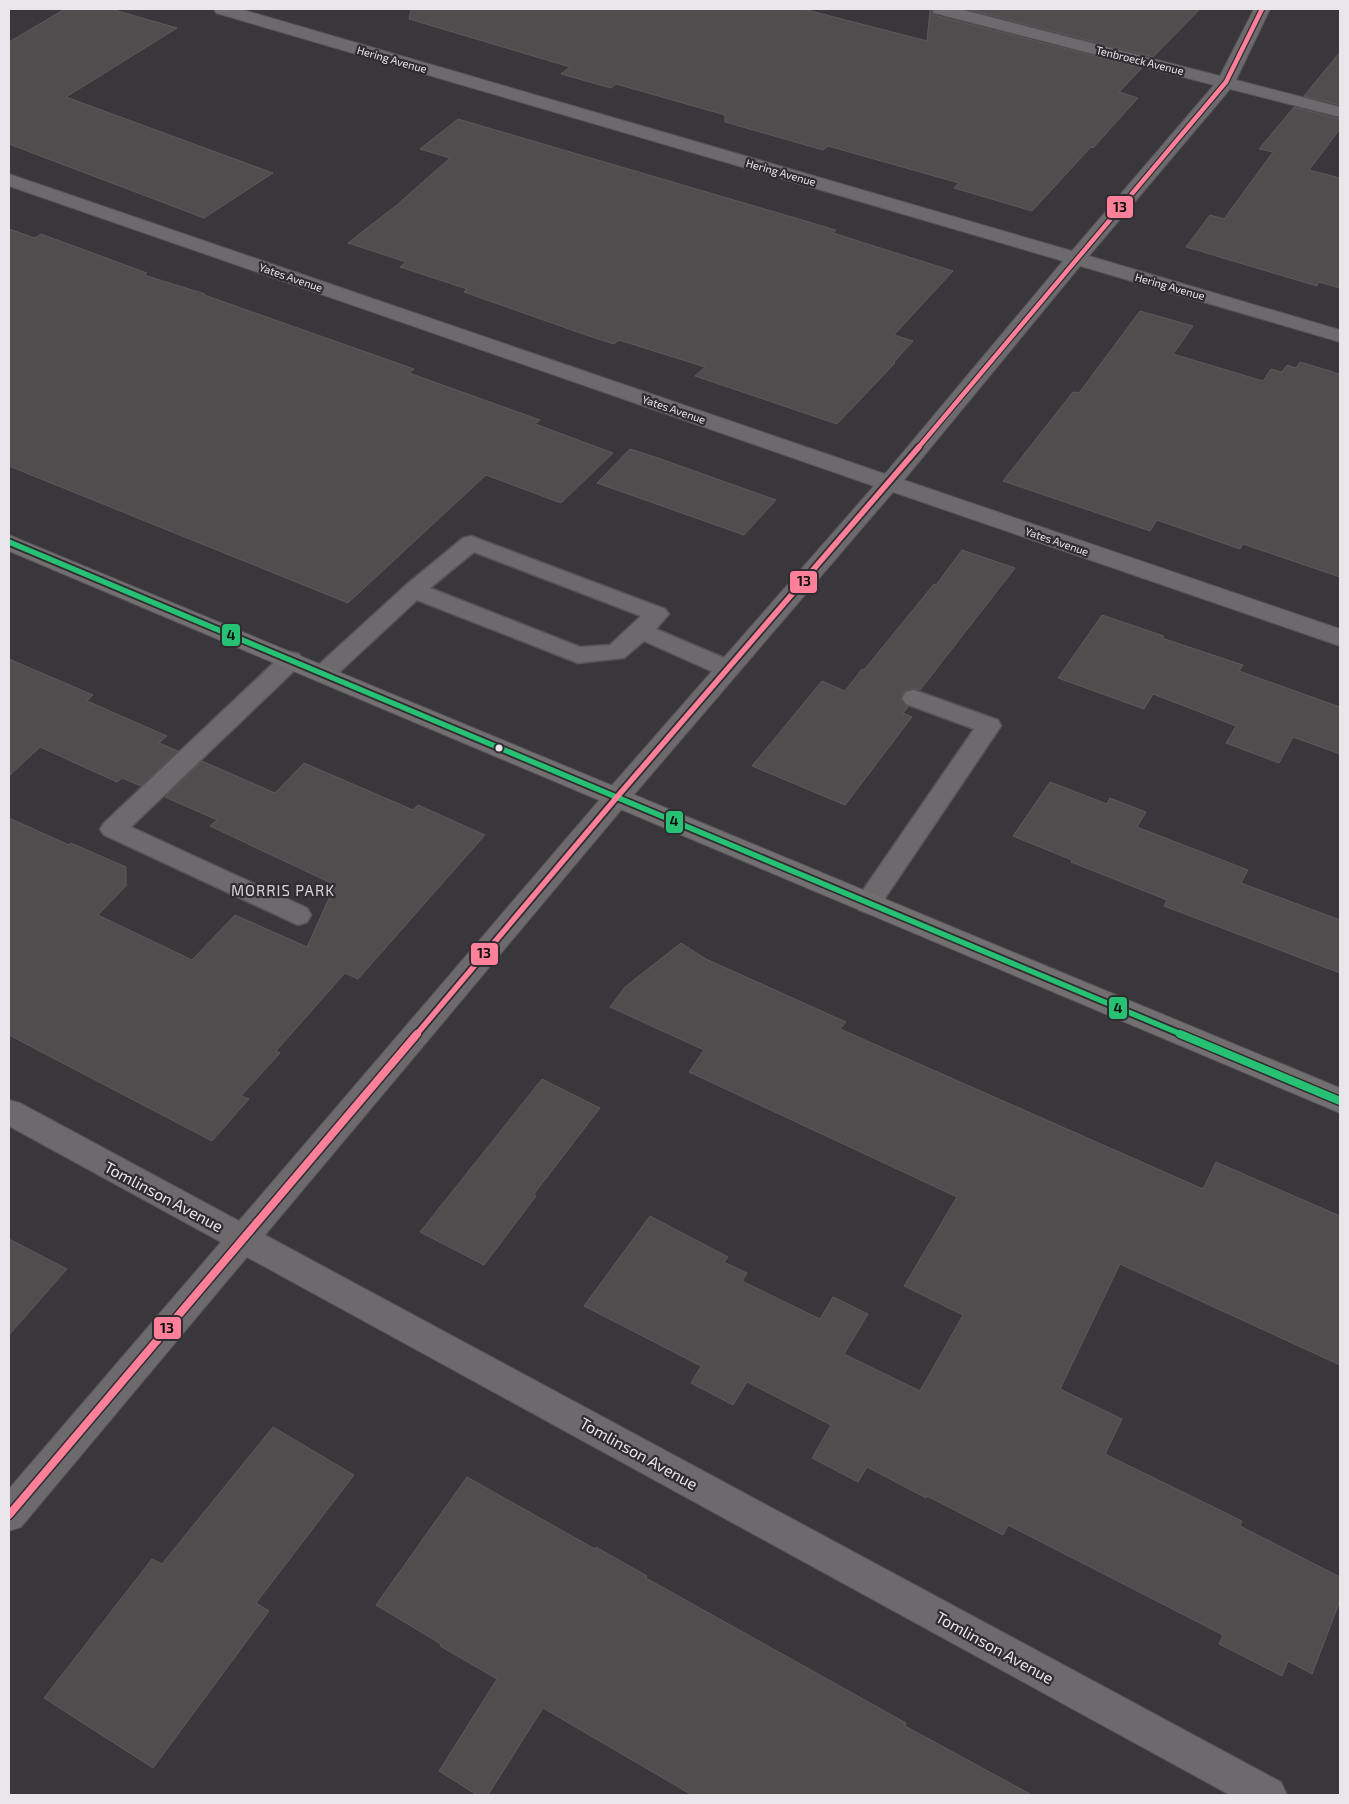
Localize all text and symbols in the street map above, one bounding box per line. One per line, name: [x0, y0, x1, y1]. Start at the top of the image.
street label: Hering Avenue: [356, 43, 428, 75]
street label: Tenbroeck Avenue: [1095, 43, 1185, 77]
street label: Hering Avenue: [745, 156, 817, 188]
line badge: 13: [1106, 195, 1134, 219]
text: 13: [1113, 198, 1127, 215]
street label: Yates Avenue: [257, 260, 325, 294]
street label: Hering Avenue: [1134, 270, 1206, 302]
street label: Yates Avenue: [640, 392, 708, 426]
street label: Yates Avenue: [1023, 524, 1091, 558]
line badge: 13: [789, 570, 818, 594]
text: 13: [797, 572, 811, 589]
line badge: 4: [221, 623, 241, 647]
text: 4: [227, 626, 236, 643]
unlabelled marker: [494, 743, 504, 753]
line badge: 4: [665, 810, 684, 834]
text: 4: [670, 812, 679, 829]
district label: MORRIS PARK: [231, 881, 335, 899]
line badge: 13: [470, 942, 499, 966]
text: 13: [477, 944, 491, 961]
line badge: 4: [1108, 996, 1128, 1020]
text: 4: [1114, 999, 1123, 1016]
street label: Tomlinson Avenue: [101, 1157, 227, 1235]
line badge: 13: [153, 1316, 182, 1340]
text: 13: [160, 1319, 174, 1336]
street label: Tomlinson Avenue: [577, 1413, 701, 1493]
street label: Tomlinson Avenue: [933, 1607, 1057, 1687]

